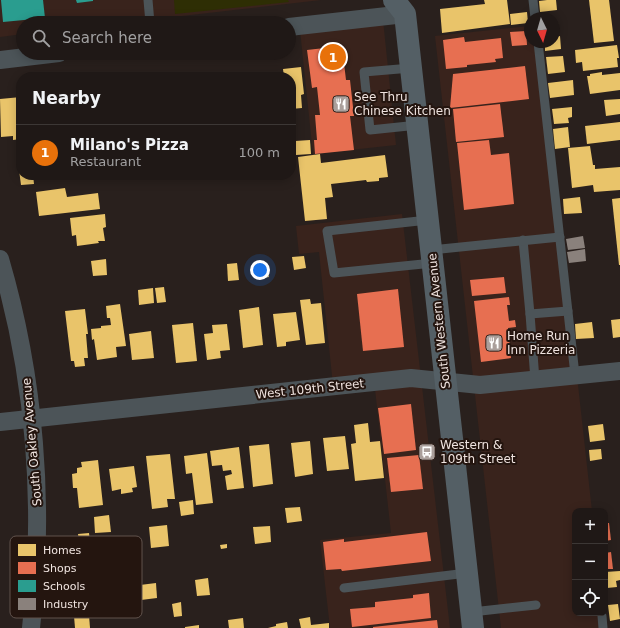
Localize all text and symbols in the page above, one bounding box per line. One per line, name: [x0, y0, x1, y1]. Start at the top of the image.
north arrow: [524, 12, 560, 48]
search box: [16, 16, 296, 60]
icon: search: [30, 27, 52, 49]
text: Search here: [62, 29, 152, 47]
pin: 1: [320, 42, 346, 72]
text: Nearby: [32, 88, 101, 108]
place label: See Thru Chinese Kitchen: [354, 90, 451, 118]
restaurant icon: See Thru Chinese Kitchen: [331, 94, 351, 114]
text: Milano's Pizza: [70, 136, 189, 154]
text: 1: [40, 145, 50, 160]
text: 100 m: [238, 145, 280, 160]
text: Restaurant: [70, 154, 141, 169]
street label: South Western Avenue: [425, 252, 453, 390]
your location: [250, 260, 270, 280]
place label: Home Run Inn Pizzeria: [507, 329, 575, 357]
restaurant icon: Home Run Inn Pizzeria: [484, 333, 504, 353]
street label: West 109th Street: [255, 376, 365, 402]
street label: South Oakley Avenue: [19, 377, 45, 507]
place label: Western & 109th Street: [440, 438, 516, 466]
bus stop icon: Western & 109th Street: [417, 442, 437, 462]
map controls: [572, 508, 608, 616]
button: +: [572, 508, 608, 544]
legend: [10, 536, 142, 618]
text: Homes: [43, 544, 81, 557]
button: −: [572, 544, 608, 580]
text: Shops: [43, 562, 77, 575]
text: Schools: [43, 580, 86, 593]
button: locate: [572, 580, 608, 616]
text: Industry: [43, 598, 89, 611]

